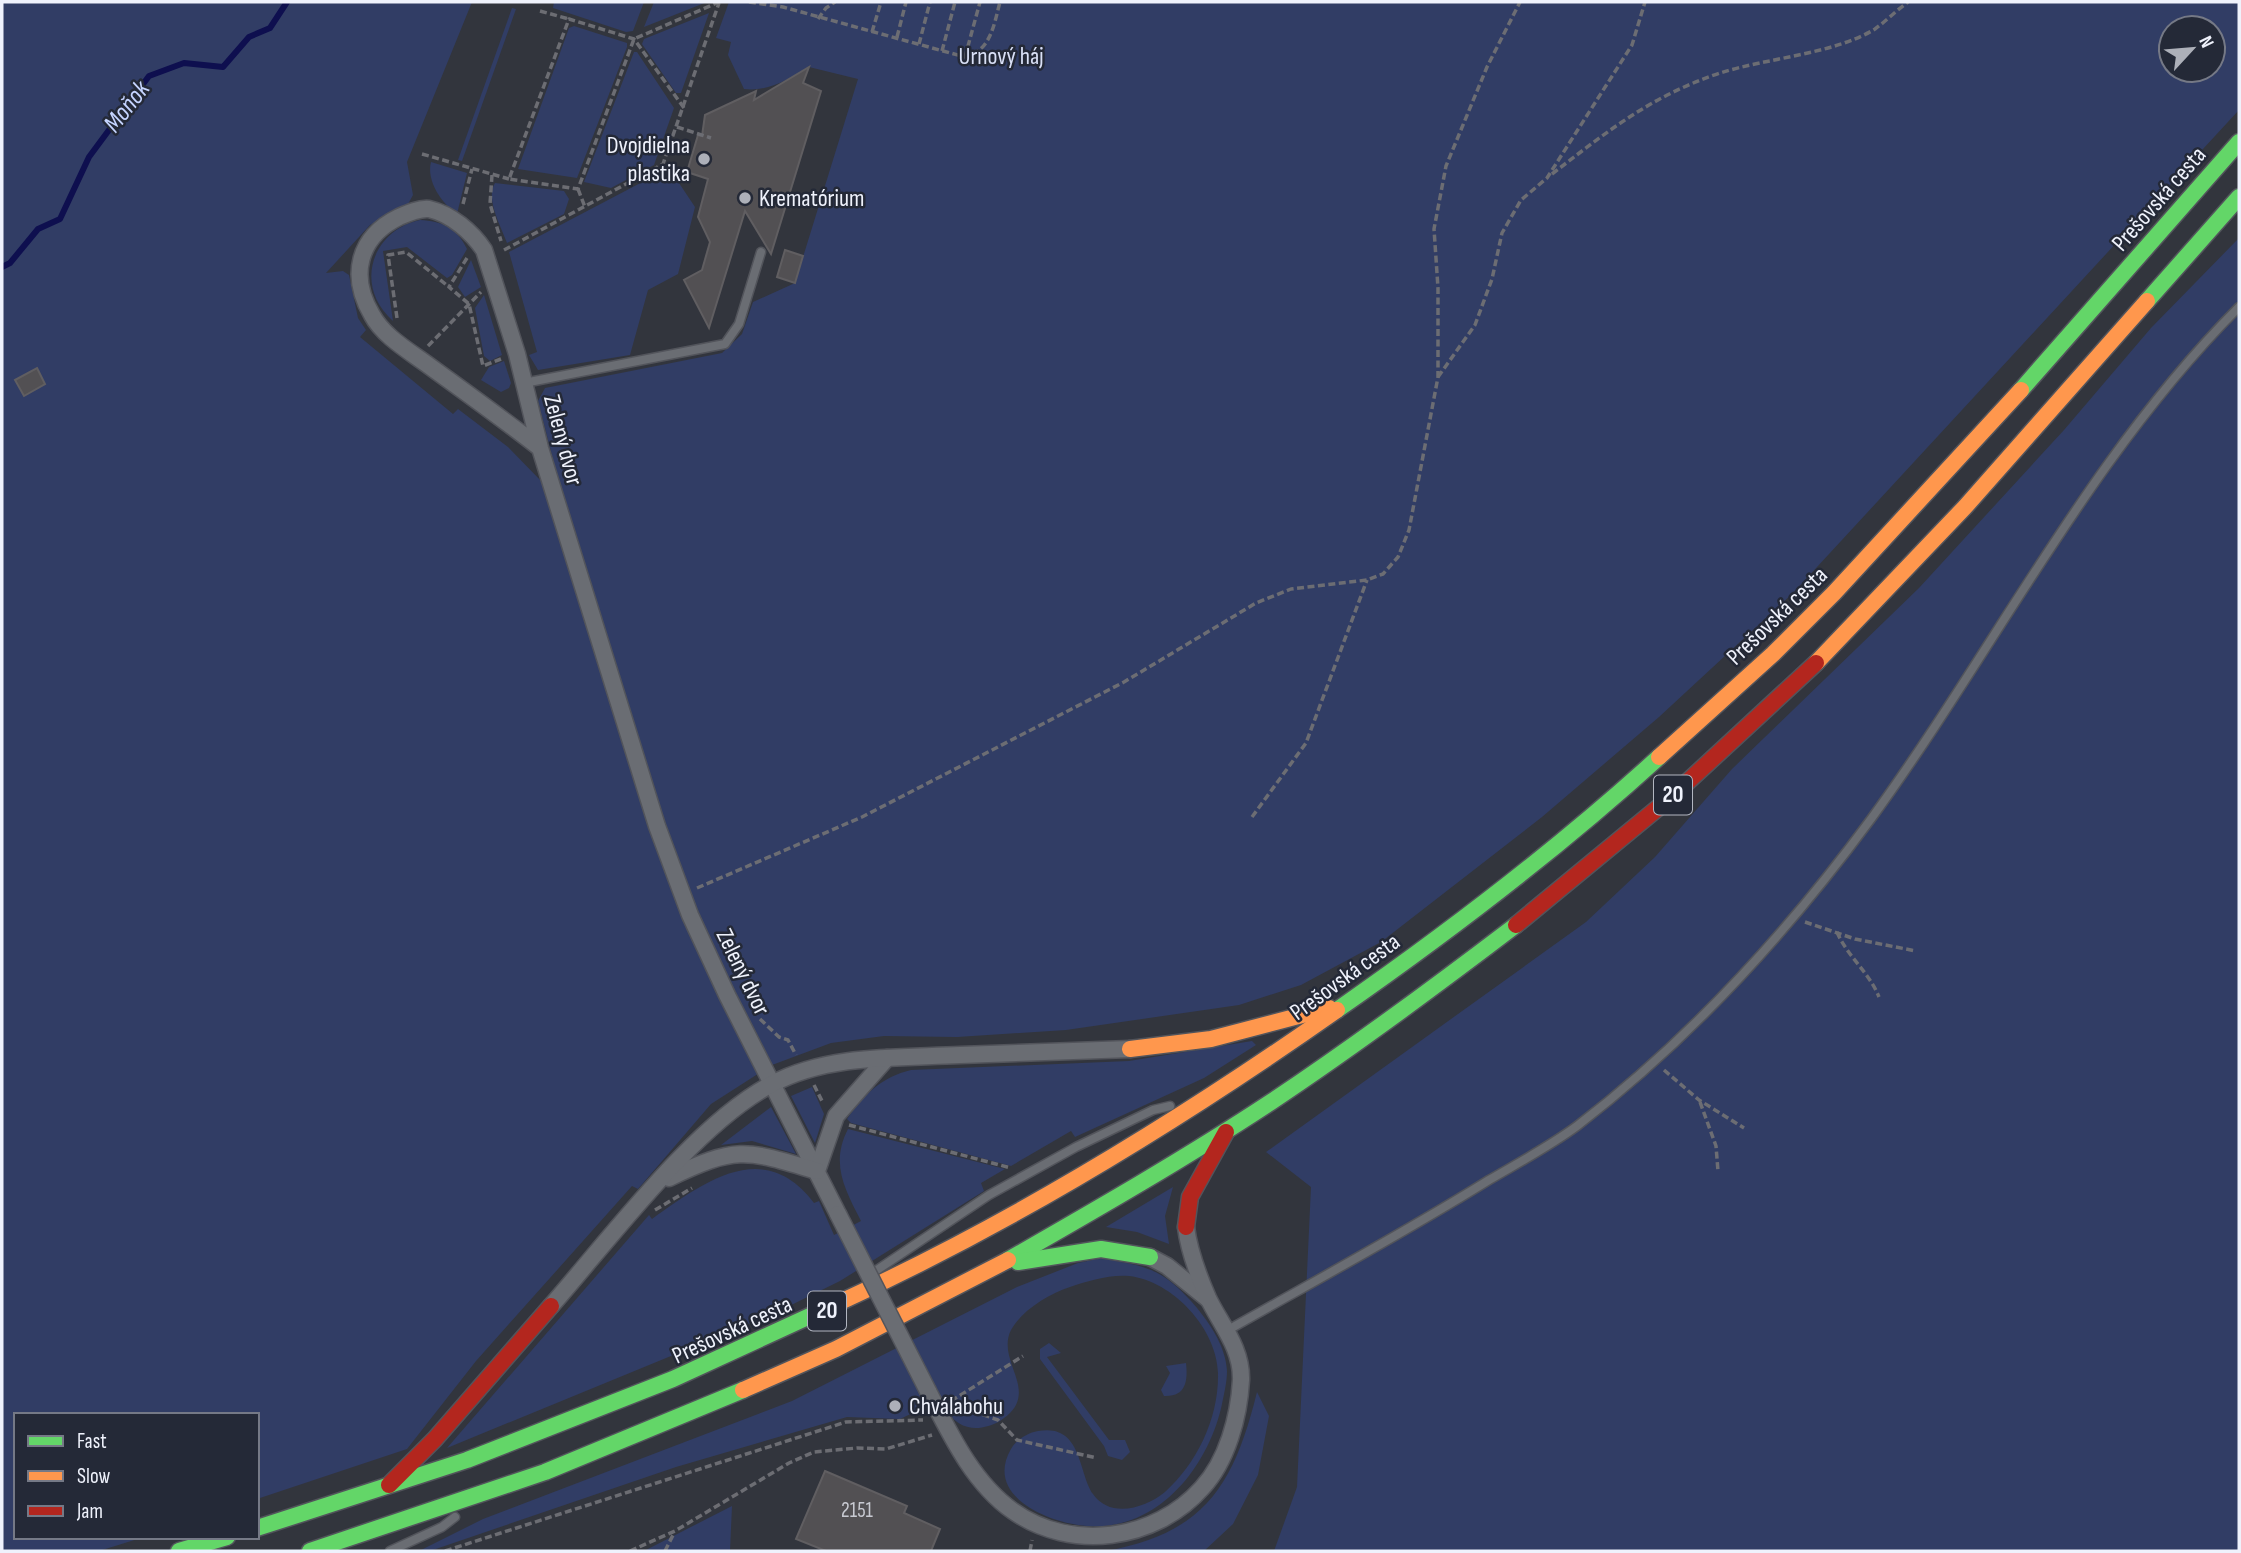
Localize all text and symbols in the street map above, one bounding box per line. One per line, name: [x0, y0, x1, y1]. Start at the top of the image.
north arrow: [2157, 14, 2227, 84]
text: N: [2193, 33, 2218, 52]
park label: Urnový háj: [959, 42, 1043, 71]
water label: Moňok: [97, 74, 158, 139]
place label: Dvojdielna plastika: [607, 131, 690, 188]
street label: Prešovská cesta: [2106, 141, 2212, 257]
marker: Dvojdielna plastika: [696, 151, 712, 167]
place label: Krematórium: [759, 184, 864, 213]
marker: Krematórium: [737, 190, 753, 206]
street label: Zelený dvor: [537, 392, 589, 489]
street label: Prešovská cesta: [1721, 561, 1833, 671]
road number: 20: [1654, 776, 1692, 814]
street label: Zelený dvor: [710, 924, 776, 1020]
street label: Prešovská cesta: [1284, 927, 1406, 1027]
street label: Prešovská cesta: [667, 1290, 797, 1370]
road number: 20: [808, 1292, 846, 1330]
place label: Chválabohu: [909, 1392, 1003, 1421]
marker: Chválabohu: [887, 1398, 903, 1414]
legend: [14, 1413, 259, 1539]
text: Fast: [77, 1429, 107, 1454]
text: Slow: [77, 1464, 111, 1489]
house number: 2151: [841, 1498, 874, 1523]
text: Jam: [76, 1499, 103, 1524]

